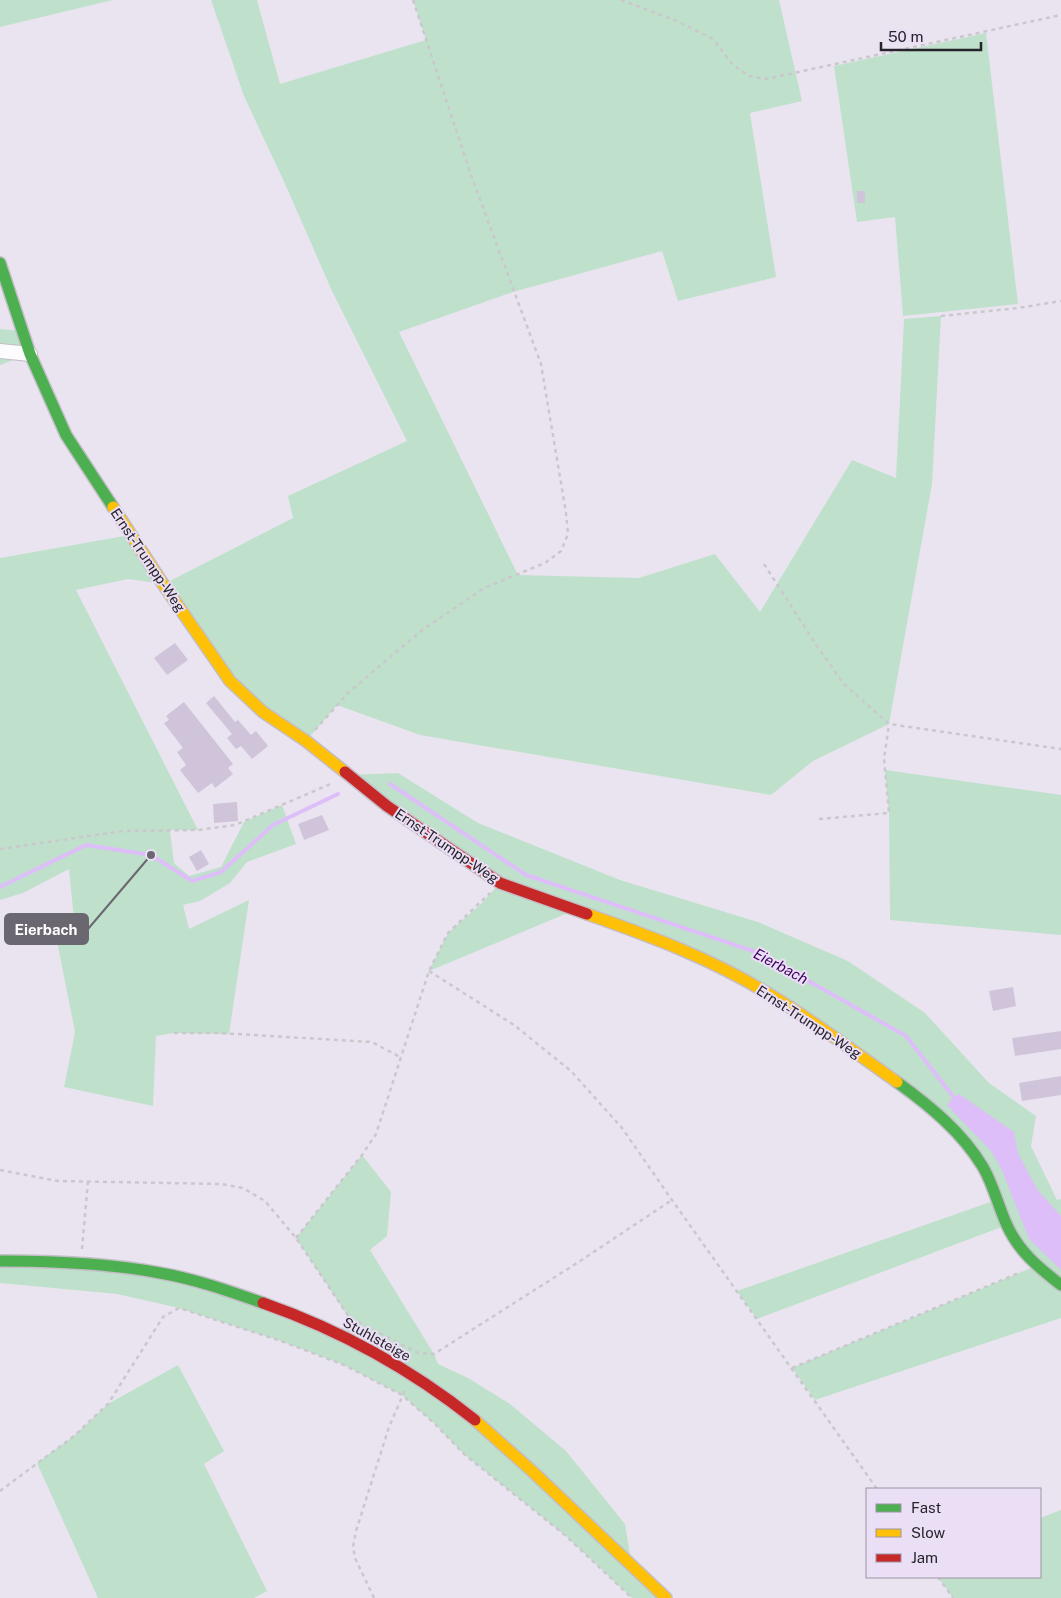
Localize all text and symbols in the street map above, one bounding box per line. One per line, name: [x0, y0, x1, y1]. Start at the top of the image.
scale bar: [881, 20, 981, 52]
text: 50 m: [888, 28, 923, 45]
street label: Ernst-Trumpp-Weg: [107, 505, 189, 615]
street label: Ernst-Trumpp-Weg: [392, 805, 502, 887]
callout: Eierbach: [5, 914, 88, 944]
text: Eierbach: [15, 921, 78, 938]
water label: Eierbach: [751, 945, 811, 987]
street label: Ernst-Trumpp-Weg: [754, 982, 865, 1062]
street label: Stuhlsteige: [340, 1314, 414, 1364]
legend: [866, 1488, 1041, 1578]
text: Fast: [911, 1499, 941, 1516]
text: Slow: [911, 1524, 946, 1541]
text: Jam: [911, 1549, 938, 1566]

